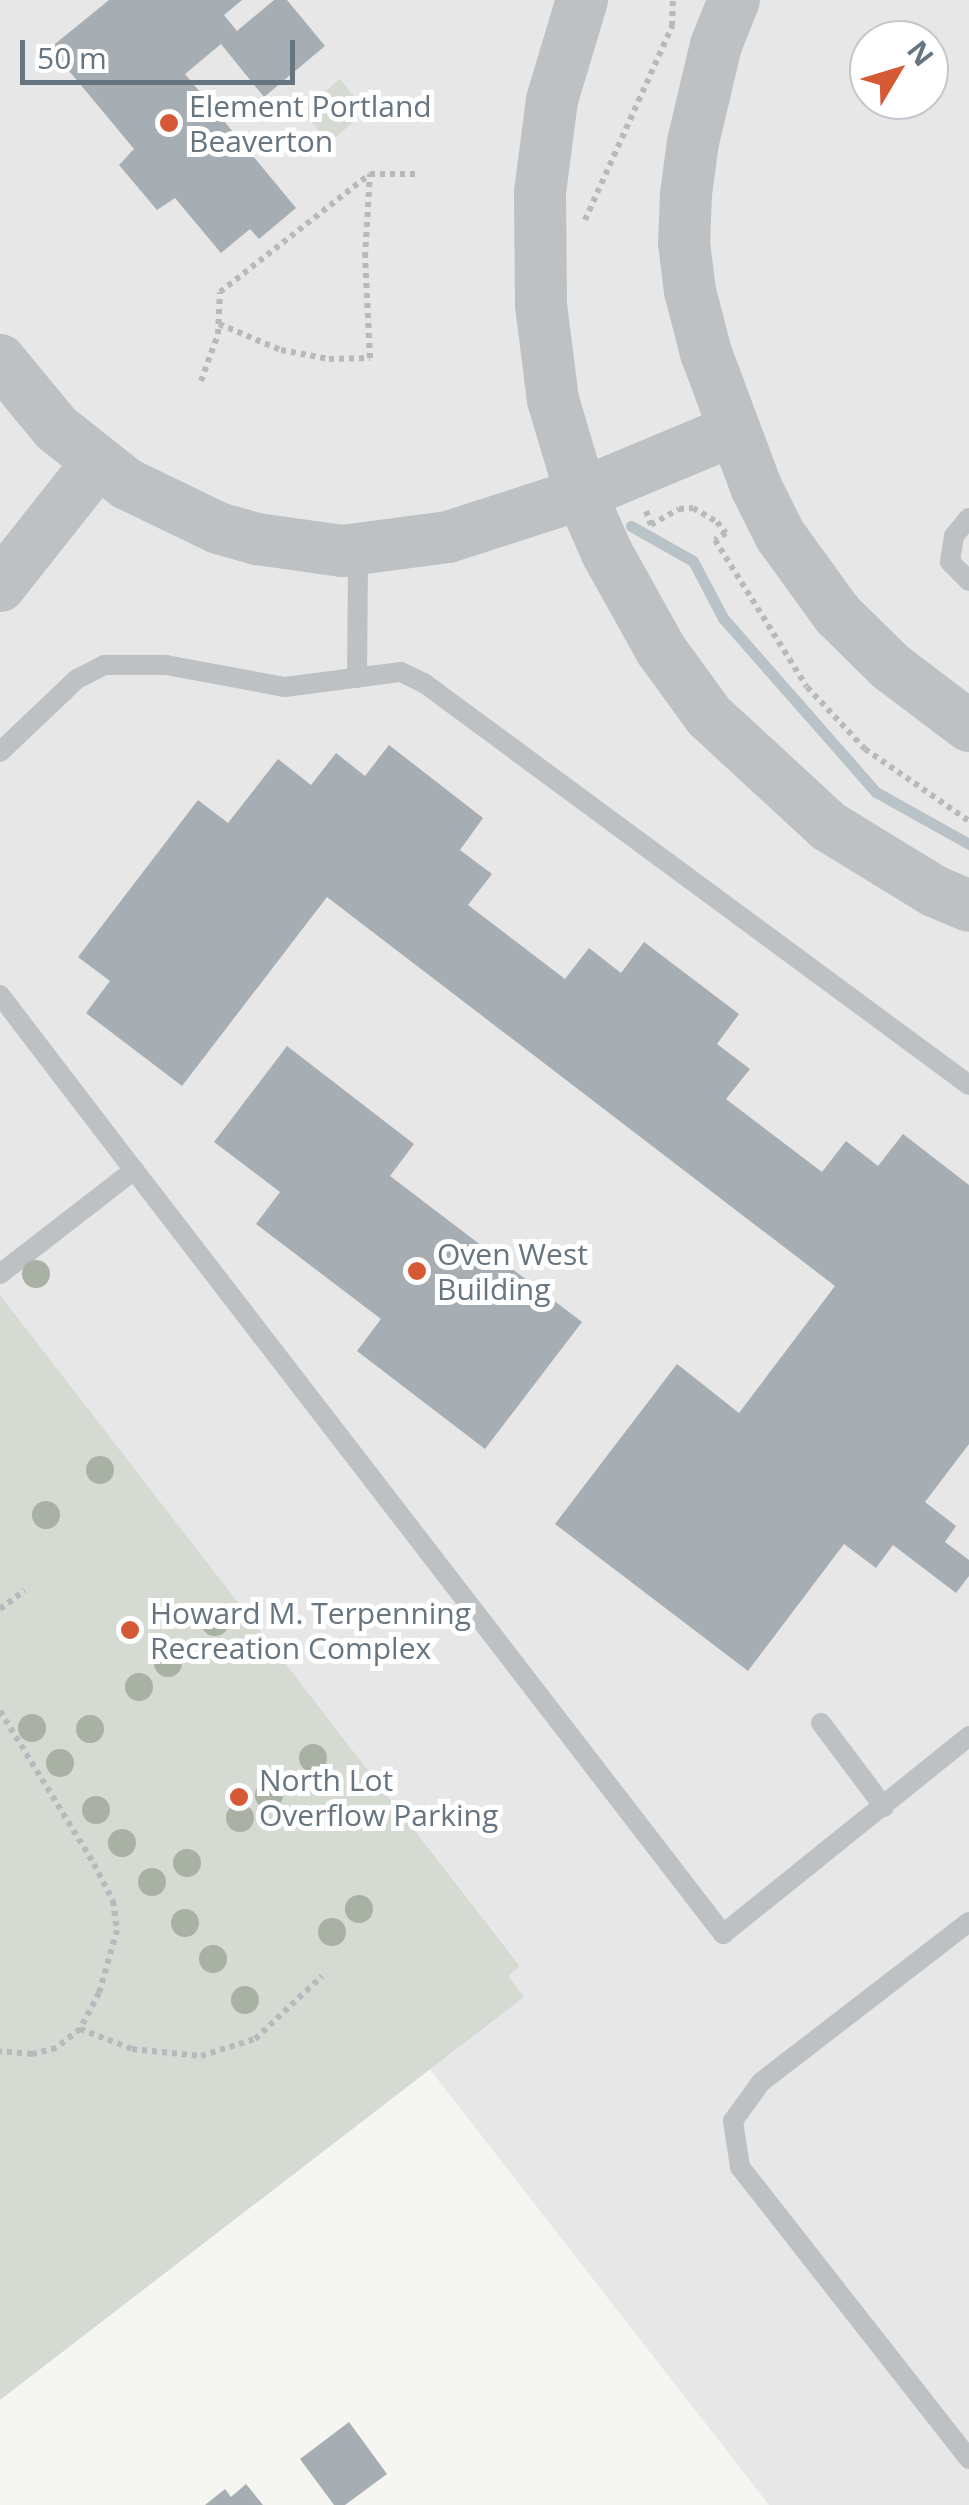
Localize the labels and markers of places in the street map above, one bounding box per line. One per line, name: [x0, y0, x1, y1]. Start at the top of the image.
place label: Element Portland Beaverton: [189, 88, 432, 158]
marker: Element Portland Beaverton: [158, 112, 180, 134]
place label: Oven West Building: [437, 1236, 588, 1306]
marker: Oven West Building: [406, 1260, 428, 1282]
place label: Howard M. Terpenning Recreation Complex: [150, 1595, 471, 1666]
marker: Howard M. Terpenning Recreation Complex: [119, 1619, 141, 1641]
place label: North Lot Overflow Parking: [259, 1762, 498, 1832]
marker: North Lot Overflow Parking: [228, 1786, 250, 1808]

